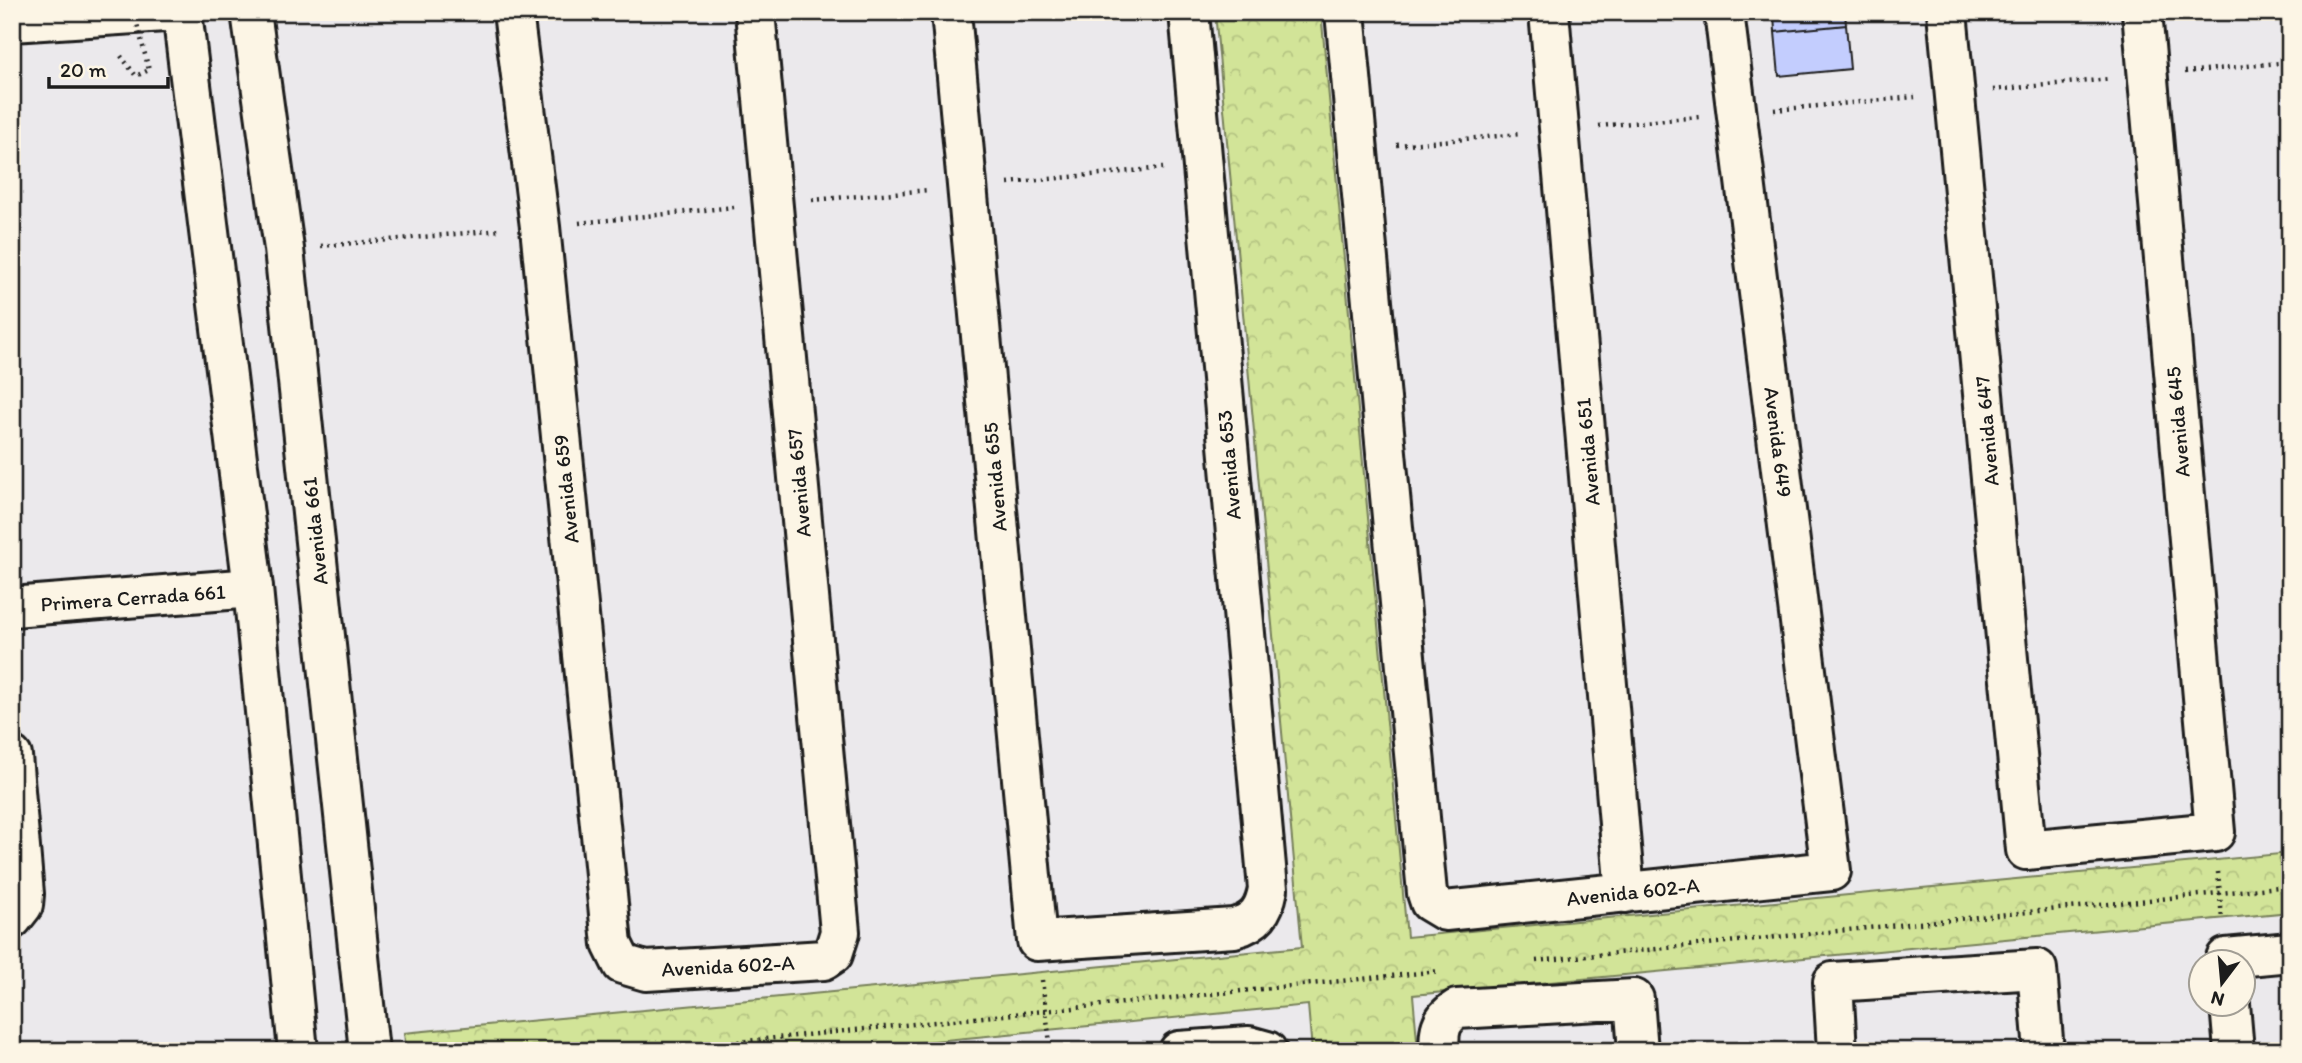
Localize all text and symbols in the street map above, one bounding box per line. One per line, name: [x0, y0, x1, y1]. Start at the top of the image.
scale bar: [49, 46, 168, 90]
text: 20 m: [60, 57, 107, 82]
street label: Avenida 645: [2160, 366, 2195, 479]
street label: Avenida 647: [1969, 375, 2004, 487]
street label: Avenida 649: [1759, 385, 1798, 499]
street label: Avenida 651: [1570, 397, 1605, 507]
street label: Avenida 653: [1211, 409, 1246, 521]
street label: Avenida 655: [977, 421, 1012, 533]
street label: Avenida 657: [781, 428, 816, 538]
street label: Avenida 659: [547, 433, 584, 545]
street label: Avenida 661: [296, 476, 333, 586]
street label: Primera Cerrada 661: [39, 579, 227, 616]
street label: Avenida 602-A: [1565, 872, 1701, 911]
north arrow: [2186, 948, 2256, 1018]
street label: Avenida 602-A: [661, 949, 796, 981]
text: N: [2208, 986, 2227, 1012]

